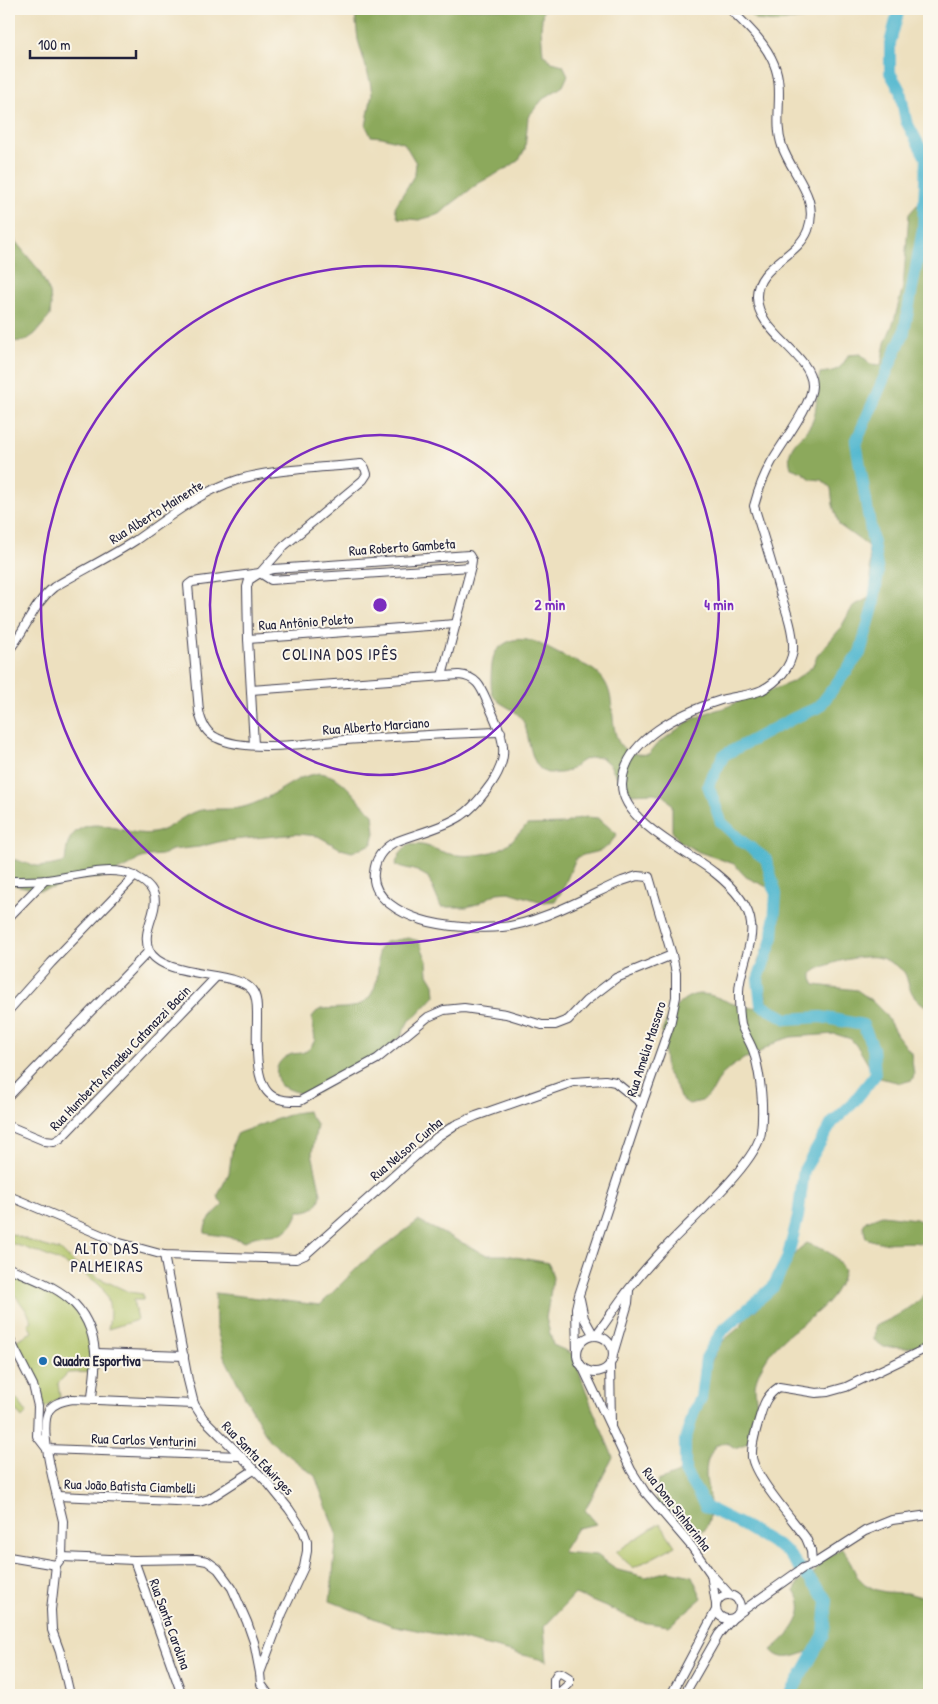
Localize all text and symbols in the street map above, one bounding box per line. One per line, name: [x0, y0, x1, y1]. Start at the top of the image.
scale bar: [30, 28, 136, 60]
text: 100 m: [38, 34, 71, 55]
street label: Rua Alberto Mainente: [105, 475, 207, 548]
street label: Rua Roberto Gambeta: [348, 533, 456, 560]
text: 2 min: [535, 594, 566, 615]
text: 4 min: [704, 594, 734, 615]
centre of rings: [371, 596, 389, 614]
street label: Rua Antônio Poleto: [258, 609, 354, 634]
district label: COLINA DOS IPÊS: [282, 643, 398, 665]
street label: Rua Alberto Marciano: [322, 712, 430, 739]
street label: Rua Humberto Amadeu Catanazzi Bacin: [45, 981, 194, 1135]
street label: Rua Amelia Massaro: [621, 998, 670, 1099]
street label: Rua Nelson Cunha: [365, 1112, 446, 1184]
district label: ALTO DAS PALMEIRAS: [70, 1237, 144, 1277]
place label: Quadra Esportiva: [53, 1351, 141, 1372]
marker: Quadra Esportiva: [37, 1355, 49, 1367]
street label: Rua Santa Edwirges: [217, 1416, 299, 1500]
street label: Rua Carlos Venturini: [91, 1428, 197, 1451]
street label: Rua Dona Sinharinha: [639, 1463, 716, 1555]
street label: Rua João Batista Ciambelli: [64, 1474, 196, 1497]
street label: Rua Santa Carolina: [145, 1576, 196, 1672]

